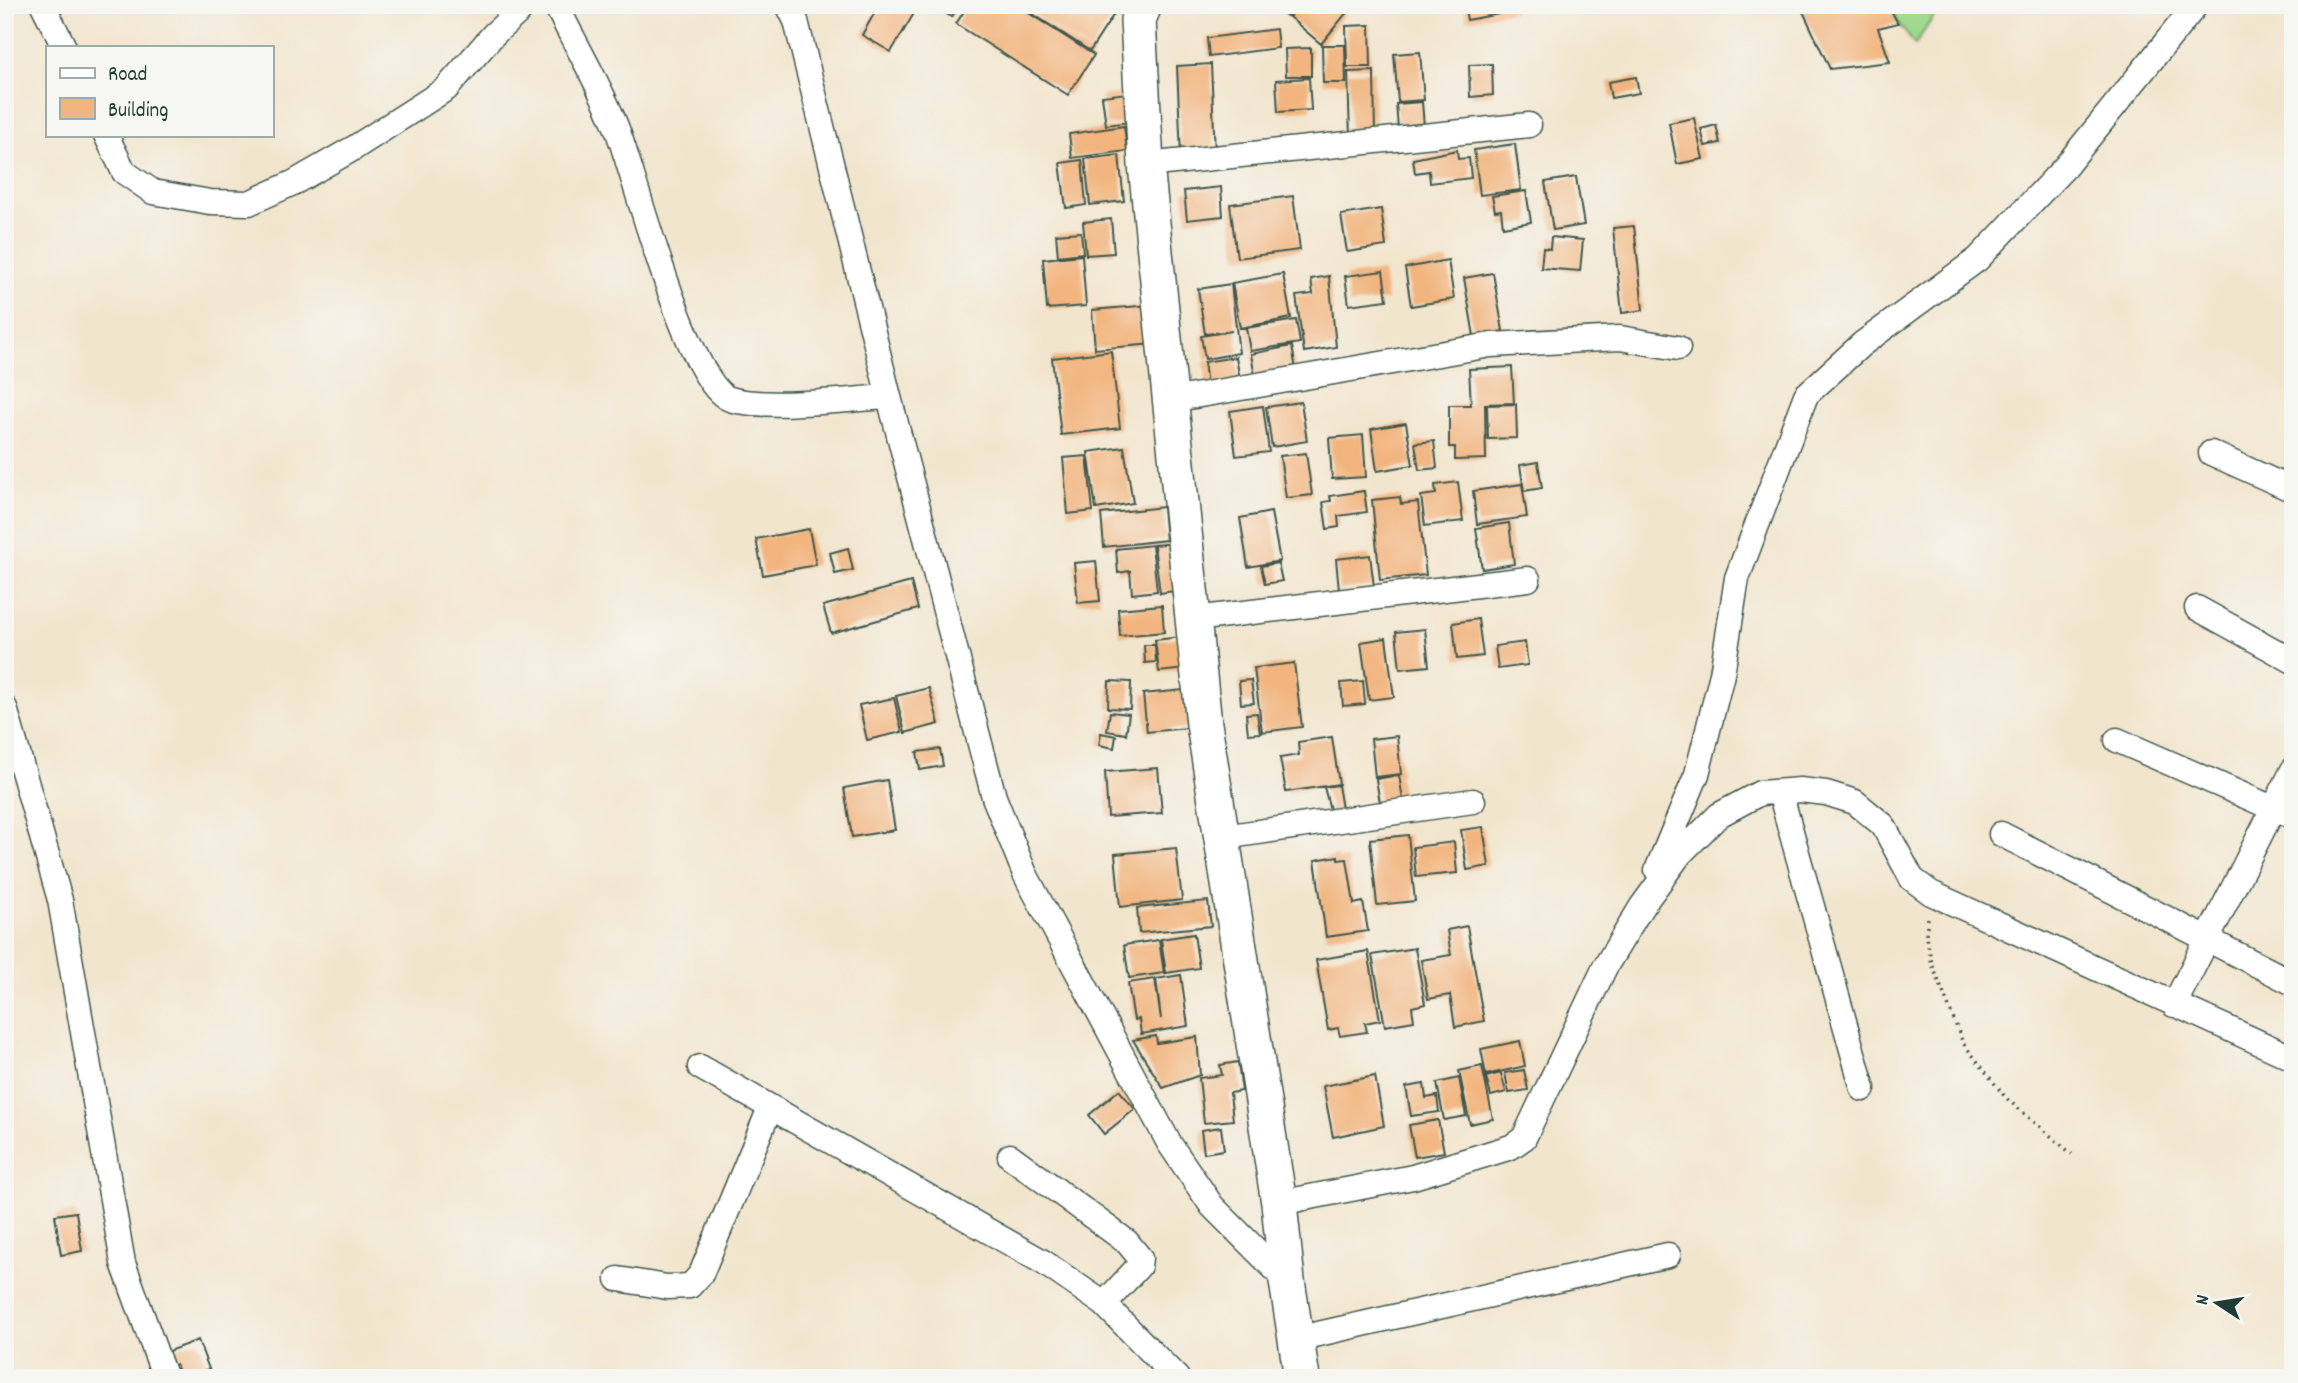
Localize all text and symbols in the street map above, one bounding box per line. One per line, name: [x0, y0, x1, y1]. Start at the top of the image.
legend: [46, 46, 273, 136]
text: Road: [108, 61, 147, 91]
text: Building: [108, 97, 168, 127]
north arrow: [2182, 1268, 2252, 1338]
text: N: [2190, 1293, 2218, 1308]

